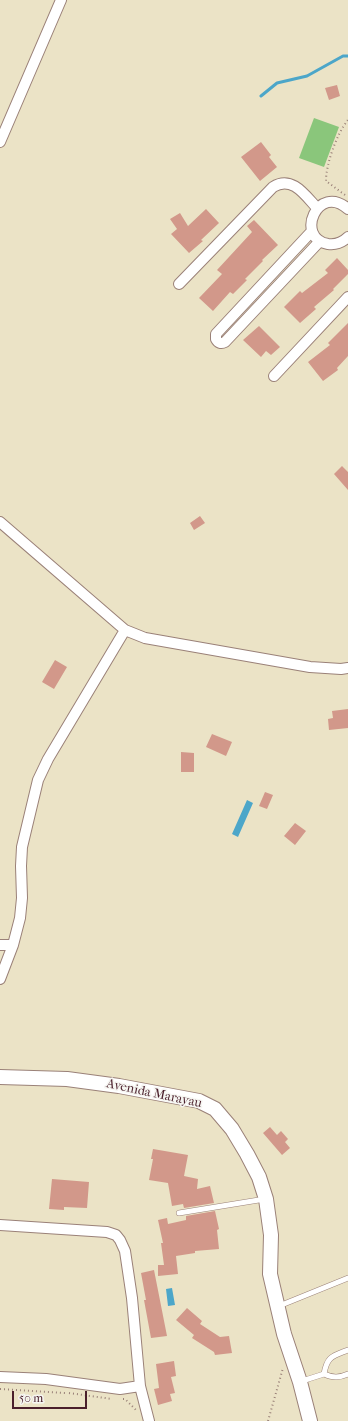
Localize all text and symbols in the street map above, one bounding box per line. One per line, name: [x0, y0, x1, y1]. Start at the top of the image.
street label: Avenida Marayau: [105, 1076, 203, 1112]
scale bar: [14, 1383, 89, 1409]
text: 50 m: [19, 1391, 43, 1405]

